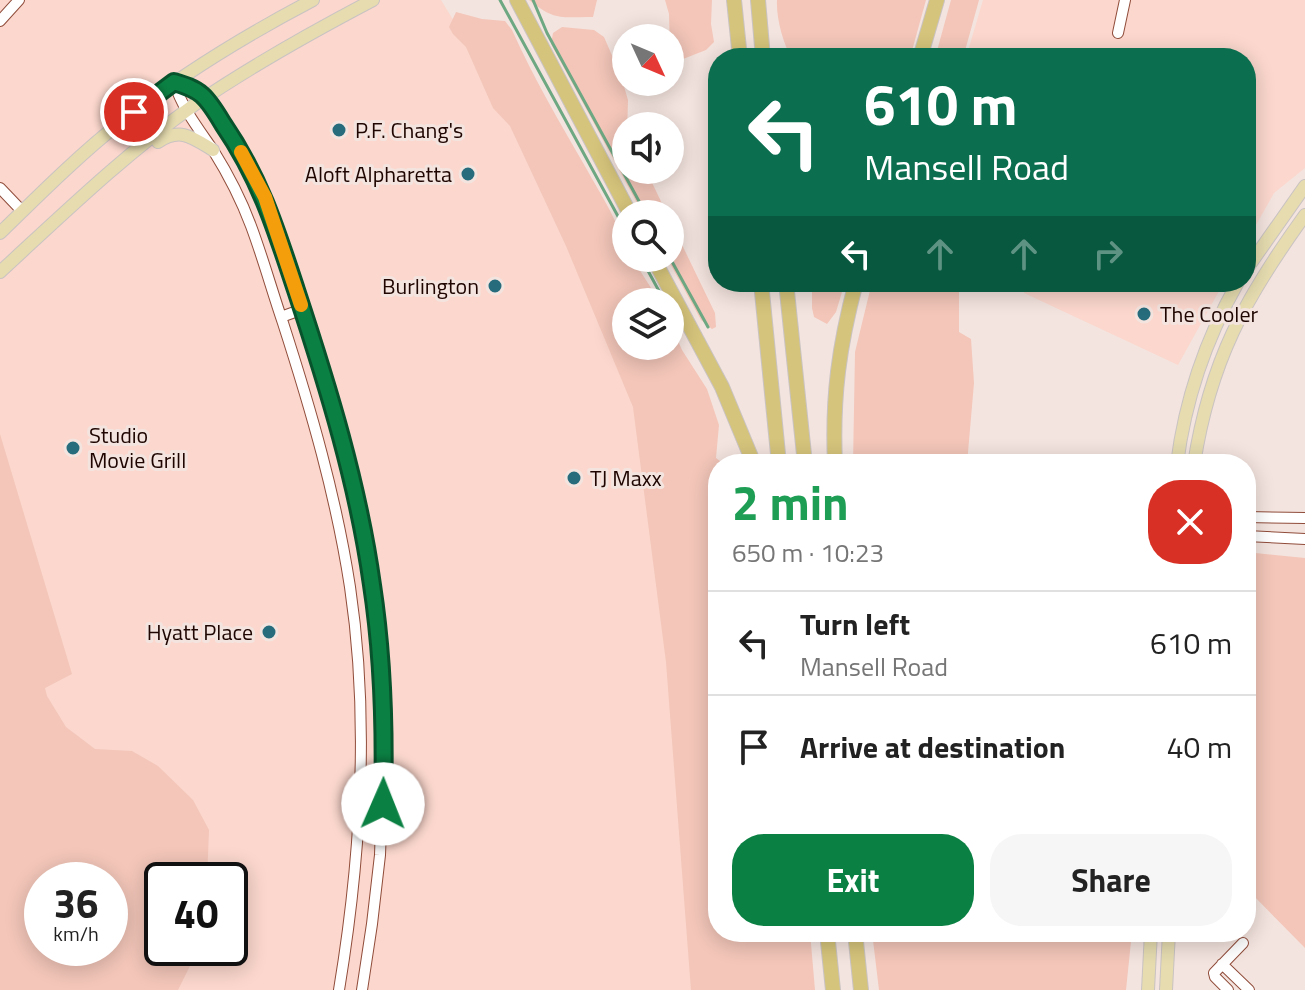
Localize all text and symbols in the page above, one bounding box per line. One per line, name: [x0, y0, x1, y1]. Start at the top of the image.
north arrow: [612, 24, 684, 96]
map controls: [612, 24, 684, 360]
text: 610 m: [864, 62, 1017, 147]
pin: [100, 78, 168, 146]
icon: left: [732, 80, 836, 184]
icon: arrive: [112, 90, 156, 134]
button: sound: [612, 112, 684, 184]
place label: P.F. Chang's: [355, 113, 463, 147]
marker: P.F. Chang's: [330, 121, 348, 139]
text: Mansell Road: [864, 139, 1069, 194]
place label: Aloft Alpharetta: [305, 157, 452, 191]
marker: Aloft Alpharetta: [459, 165, 477, 183]
button: search: [612, 200, 684, 272]
icon: left: [834, 232, 878, 276]
icon: ahead: [918, 232, 962, 276]
icon: ahead: [1002, 232, 1046, 276]
icon: right: [1086, 232, 1130, 276]
place label: Burlington: [382, 269, 479, 303]
marker: Burlington: [486, 277, 504, 295]
button: layers: [612, 288, 684, 360]
place label: The Cooler: [1160, 297, 1259, 331]
marker: The Cooler: [1135, 305, 1153, 323]
place label: Studio Movie Grill: [89, 418, 186, 477]
marker: Studio Movie Grill: [64, 439, 82, 457]
place label: TJ Maxx: [590, 461, 662, 495]
text: 2 min: [732, 466, 849, 539]
marker: TJ Maxx: [565, 469, 583, 487]
button: close: [1148, 480, 1232, 564]
text: 650 m · 10:23: [732, 533, 884, 572]
text: Turn left: [800, 601, 910, 647]
place label: Hyatt Place: [147, 615, 253, 649]
text: 610 m: [1150, 620, 1232, 666]
icon: left: [732, 621, 776, 665]
marker: Hyatt Place: [260, 623, 278, 641]
text: Mansell Road: [800, 647, 948, 686]
text: Arrive at destination: [800, 724, 1065, 770]
text: 40 m: [1167, 724, 1232, 770]
icon: arrive: [732, 725, 776, 769]
position arrow: [341, 762, 425, 846]
button: Exit: [732, 834, 974, 926]
button: Share: [990, 834, 1232, 926]
speed limit sign: 40: [144, 862, 248, 966]
text: 36: [54, 873, 98, 934]
text: km/h: [53, 918, 99, 949]

